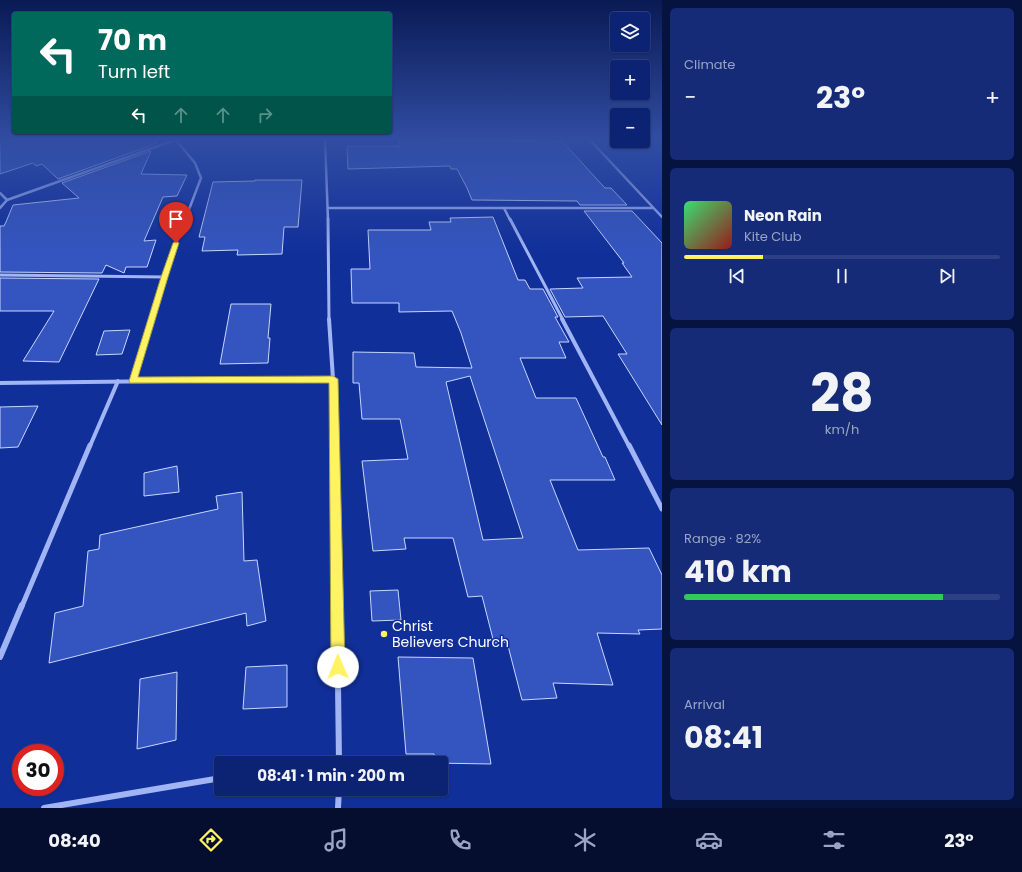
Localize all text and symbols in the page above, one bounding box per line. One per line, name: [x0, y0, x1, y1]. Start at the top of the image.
map controls: [610, 12, 650, 148]
button: layers: [610, 12, 650, 52]
text: 70 m: [98, 21, 167, 60]
icon: left: [32, 28, 84, 80]
text: Climate: [684, 55, 735, 74]
text: Turn left: [98, 59, 170, 84]
button: +: [610, 60, 650, 100]
text: 23°: [816, 76, 865, 119]
text: −: [684, 82, 696, 113]
text: +: [985, 82, 1000, 113]
icon: left: [128, 104, 150, 126]
icon: ahead: [170, 104, 192, 126]
icon: ahead: [212, 104, 234, 126]
icon: right: [254, 104, 276, 126]
button: −: [610, 108, 650, 148]
pin: [159, 202, 193, 243]
text: Neon Rain: [744, 205, 822, 226]
icon: arrive: [165, 208, 187, 230]
text: Kite Club: [744, 227, 802, 246]
icon: previous: [726, 265, 748, 287]
icon: pause: [831, 265, 853, 287]
icon: next: [936, 265, 958, 287]
text: 28: [810, 357, 874, 430]
text: km/h: [825, 420, 859, 439]
text: Range · 82%: [684, 529, 761, 548]
text: 410 km: [684, 550, 792, 593]
place label: Christ Believers Church: [392, 616, 509, 652]
marker: Christ Believers Church: [379, 629, 389, 639]
position arrow: [317, 646, 359, 688]
text: Arrival: [684, 695, 725, 714]
text: 08:41: [684, 716, 763, 759]
speed limit sign: 30: [12, 744, 64, 796]
text: 08:41 · 1 min · 200 m: [257, 765, 405, 786]
icon: directions: [197, 826, 225, 854]
icon: music: [322, 826, 350, 854]
icon: phone: [446, 826, 474, 854]
icon: climate: [571, 826, 599, 854]
icon: car: [695, 826, 723, 854]
icon: filters: [820, 826, 848, 854]
text: 08:40: [48, 828, 101, 853]
text: 23°: [944, 828, 974, 853]

